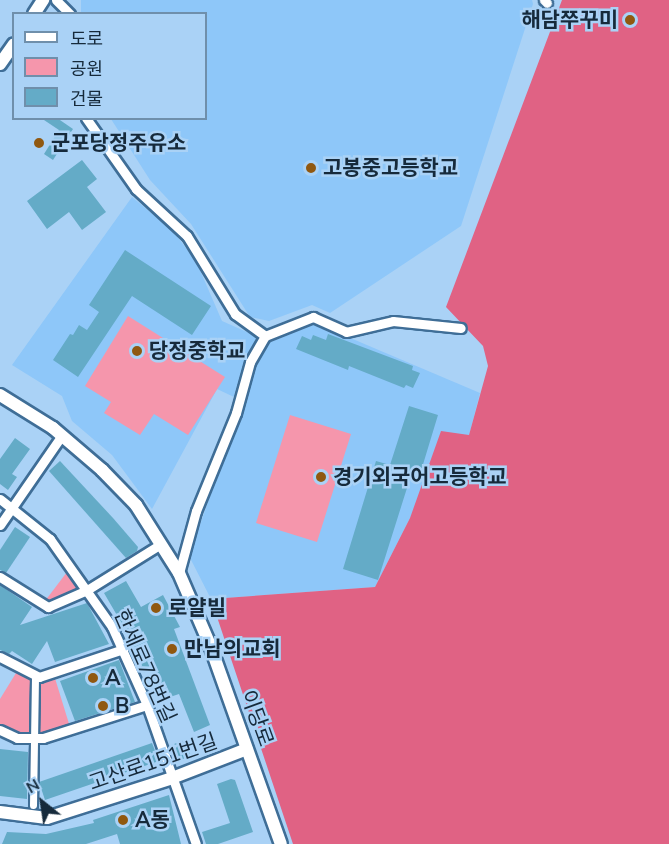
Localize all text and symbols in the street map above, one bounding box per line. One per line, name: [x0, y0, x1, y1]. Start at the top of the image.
place label: 해담쭈꾸미: [521, 7, 618, 33]
legend: [12, 12, 207, 120]
marker: 해담쭈꾸미: [623, 13, 637, 27]
text: 도로: [70, 27, 103, 51]
text: 공원: [70, 57, 103, 81]
text: 건물: [70, 87, 103, 111]
place label: 군포당정주유소: [51, 130, 186, 156]
marker: 군포당정주유소: [32, 136, 46, 150]
place label: 고봉중고등학교: [323, 155, 458, 181]
marker: 고봉중고등학교: [304, 161, 318, 175]
place label: 당정중학교: [149, 338, 246, 364]
marker: 당정중학교: [130, 344, 144, 358]
place label: 경기외국어고등학교: [333, 464, 507, 490]
marker: 경기외국어고등학교: [314, 470, 328, 484]
place label: 로얄빌: [168, 595, 226, 621]
marker: 로얄빌: [149, 601, 163, 615]
street label: 한세로78번길: [109, 605, 181, 727]
place label: 만남의교회: [184, 636, 281, 662]
marker: 만남의교회: [165, 642, 179, 656]
place label: A: [105, 665, 121, 691]
marker: A: [86, 671, 100, 685]
street label: 이당로: [235, 686, 279, 750]
place label: B: [115, 693, 129, 719]
marker: B: [96, 699, 110, 713]
street label: 고산로151번길: [85, 728, 221, 796]
north arrow: [12, 772, 72, 832]
text: N: [22, 774, 44, 799]
place label: A동: [135, 807, 170, 833]
marker: A동: [116, 813, 130, 827]

